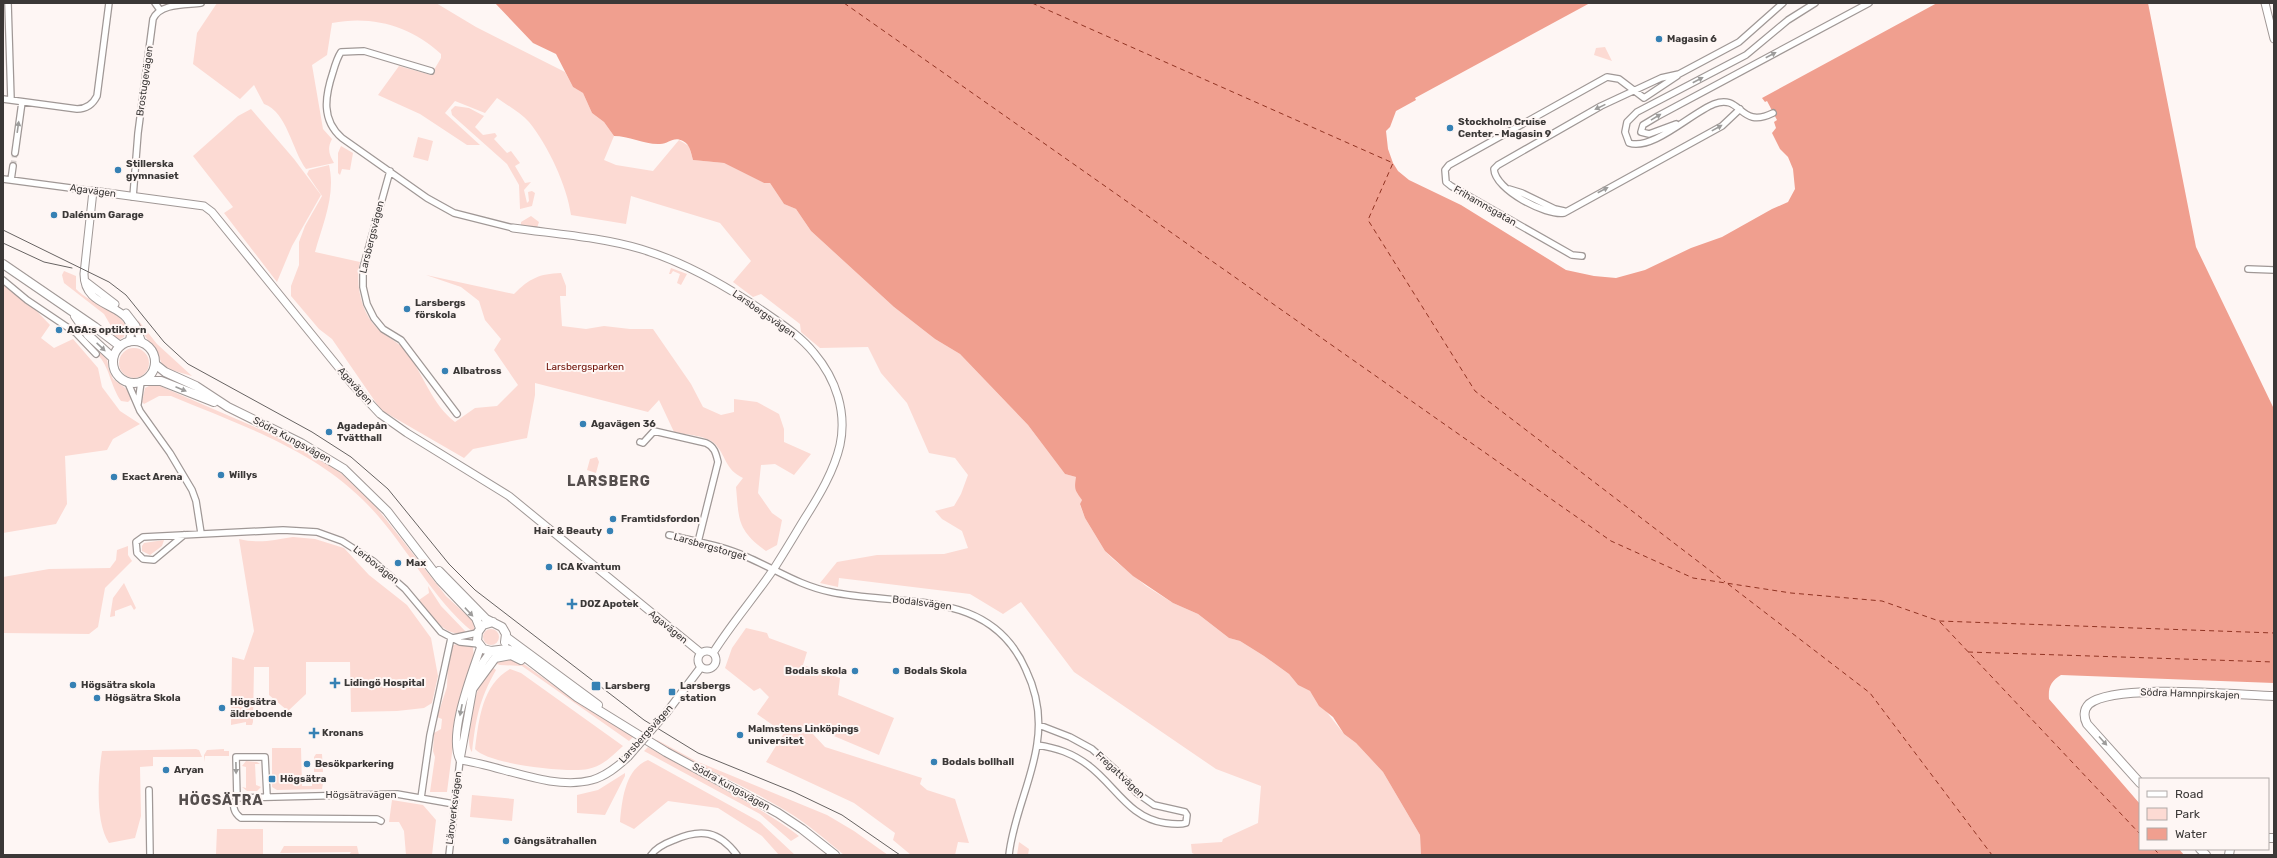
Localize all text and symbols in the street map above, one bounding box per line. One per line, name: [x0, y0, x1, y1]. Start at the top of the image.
place label: Magasin 6: [1667, 33, 1717, 45]
marker: Magasin 6: [1654, 34, 1664, 44]
street label: Brostugevägen: [134, 45, 156, 117]
one-way arrow: [1765, 52, 1777, 59]
one-way arrow: [1692, 77, 1704, 84]
one-way arrow: [1595, 104, 1606, 110]
one-way arrow: [1650, 114, 1662, 121]
place label: Stockholm Cruise Center - Magasin 9: [1458, 116, 1552, 140]
one-way arrow: [15, 121, 21, 133]
marker: Stockholm Cruise Center - Magasin 9: [1445, 123, 1455, 133]
one-way arrow: [1711, 125, 1723, 132]
place label: Stillerska gymnasiet: [126, 158, 179, 182]
marker: Stillerska gymnasiet: [113, 165, 123, 175]
street label: Agavägen: [69, 182, 117, 200]
street label: Frihamnsgatan: [1451, 183, 1519, 229]
one-way arrow: [1597, 187, 1608, 193]
street label: Larsbergsvägen: [357, 199, 387, 275]
place label: Dalénum Garage: [62, 209, 144, 221]
marker: Dalénum Garage: [49, 210, 59, 220]
street label: Larsbergsvägen: [730, 288, 798, 340]
place label: Larsbergs förskola: [415, 297, 466, 321]
marker: Larsbergs förskola: [402, 304, 412, 314]
place label: AGA:s optiktorn: [67, 324, 146, 336]
marker: AGA:s optiktorn: [54, 325, 64, 335]
one-way arrow: [97, 342, 106, 351]
park label: Larsbergsparken: [546, 361, 624, 373]
street label: Agavägen: [335, 365, 375, 407]
place label: Albatross: [453, 365, 502, 377]
marker: Albatross: [440, 366, 450, 376]
one-way arrow: [176, 387, 188, 393]
street label: Södra Kungsvägen: [251, 414, 333, 466]
place label: Agavägen 36: [591, 418, 656, 430]
marker: Agavägen 36: [578, 419, 588, 429]
place label: Agadepån Tvätthall: [337, 420, 387, 444]
marker: Agadepån Tvätthall: [324, 427, 334, 437]
place label: Willys: [229, 469, 258, 481]
marker: Willys: [216, 470, 226, 480]
place label: Exact Arena: [122, 471, 183, 483]
marker: Exact Arena: [109, 472, 119, 482]
district label: LARSBERG: [567, 473, 651, 490]
place label: Framtidsfordon: [621, 513, 700, 525]
marker: Framtidsfordon: [608, 514, 618, 524]
place label: Hair & Beauty: [534, 525, 602, 537]
marker: Hair & Beauty: [605, 526, 615, 536]
street label: Larsbergstorget: [672, 531, 748, 563]
street label: Lerbovägen: [351, 543, 401, 587]
place label: Max: [406, 557, 426, 569]
marker: Max: [393, 558, 403, 568]
place label: ICA Kvantum: [557, 561, 621, 573]
marker: ICA Kvantum: [544, 562, 554, 572]
street label: Bodalsvägen: [892, 593, 952, 613]
place label: DOZ Apotek: [580, 598, 639, 610]
marker: DOZ Apotek: [567, 599, 577, 609]
one-way arrow: [465, 607, 474, 617]
street label: Agavägen: [646, 608, 690, 646]
place label: Bodals skola: [785, 665, 847, 677]
place label: Bodals Skola: [904, 665, 967, 677]
marker: Bodals skola: [850, 666, 860, 676]
marker: Bodals Skola: [891, 666, 901, 676]
marker: Lidingö Hospital: [329, 677, 341, 689]
place label: Lidingö Hospital: [344, 677, 425, 689]
place label: Högsätra skola: [81, 679, 156, 691]
marker: Högsätra skola: [68, 680, 78, 690]
marker: Larsberg: [590, 680, 602, 692]
place label: Larsberg: [605, 680, 650, 692]
place label: Larsbergs station: [680, 680, 731, 704]
street label: Södra Hamnpirskajen: [2140, 686, 2240, 702]
marker: Larsbergs station: [667, 687, 677, 697]
place label: Högsätra Skola: [105, 692, 181, 704]
marker: Högsätra Skola: [92, 693, 102, 703]
place label: Högsätra äldreboende: [230, 696, 293, 720]
street label: Larsbergsvägen: [617, 702, 675, 766]
marker: Högsätra äldreboende: [217, 703, 227, 713]
one-way arrow: [457, 704, 463, 716]
place label: Malmstens Linköpings universitet: [748, 723, 859, 747]
place label: Kronans: [322, 727, 364, 739]
marker: Kronans: [309, 728, 319, 738]
marker: Malmstens Linköpings universitet: [735, 730, 745, 740]
one-way arrow: [2098, 736, 2107, 746]
street label: Fregattvägen: [1093, 749, 1147, 801]
place label: Bodals bollhall: [942, 756, 1014, 768]
marker: Bodals bollhall: [929, 757, 939, 767]
place label: Besökparkering: [315, 758, 394, 770]
marker: Besökparkering: [302, 759, 312, 769]
street label: Södra Kungsvägen: [690, 761, 772, 813]
one-way arrow: [233, 762, 240, 774]
place label: Aryan: [174, 764, 204, 776]
marker: Aryan: [161, 765, 171, 775]
street label: Läroverksvägen: [444, 771, 464, 845]
place label: Högsätra: [280, 773, 326, 785]
marker: Högsätra: [267, 774, 277, 784]
legend: [2139, 778, 2269, 850]
text: Road: [2175, 787, 2203, 801]
street label: Högsätravägen: [326, 789, 396, 801]
district label: HÖGSÄTRA: [178, 791, 264, 809]
text: Park: [2175, 807, 2201, 821]
text: Water: [2175, 827, 2207, 841]
place label: Gångsätrahallen: [514, 835, 597, 847]
marker: Gångsätrahallen: [501, 836, 511, 846]

